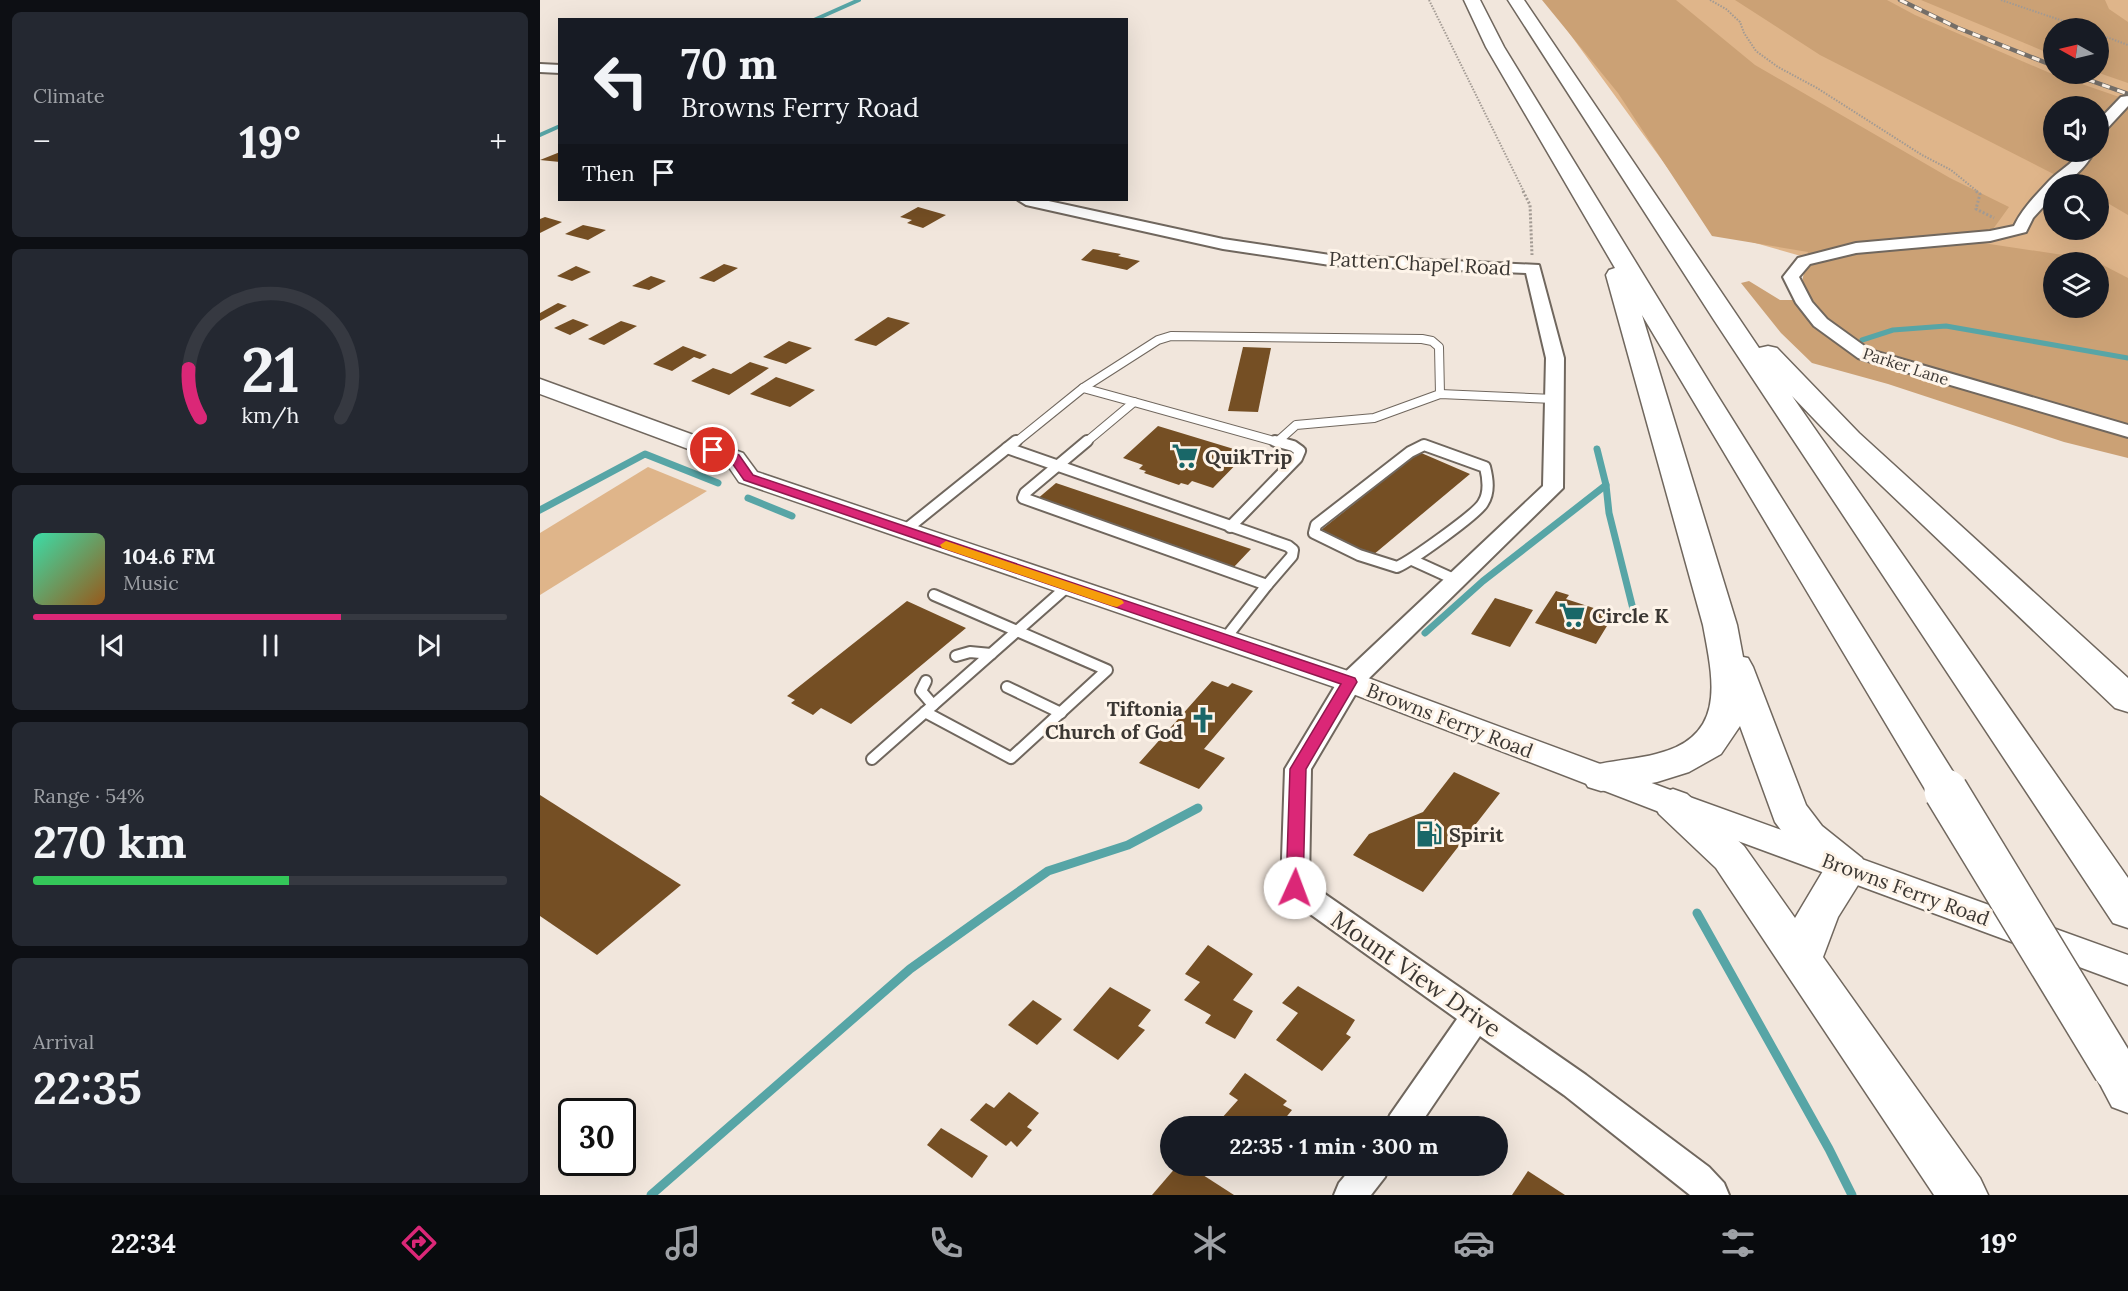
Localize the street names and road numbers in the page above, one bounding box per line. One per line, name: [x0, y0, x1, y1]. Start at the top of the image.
street label: Patten Chapel Road: [1328, 246, 1512, 280]
street label: Parker Lane: [1860, 343, 1952, 389]
street label: Browns Ferry Road: [1363, 677, 1537, 763]
street label: Browns Ferry Road: [1819, 847, 1993, 931]
street label: Mount View Drive: [1325, 904, 1507, 1044]

